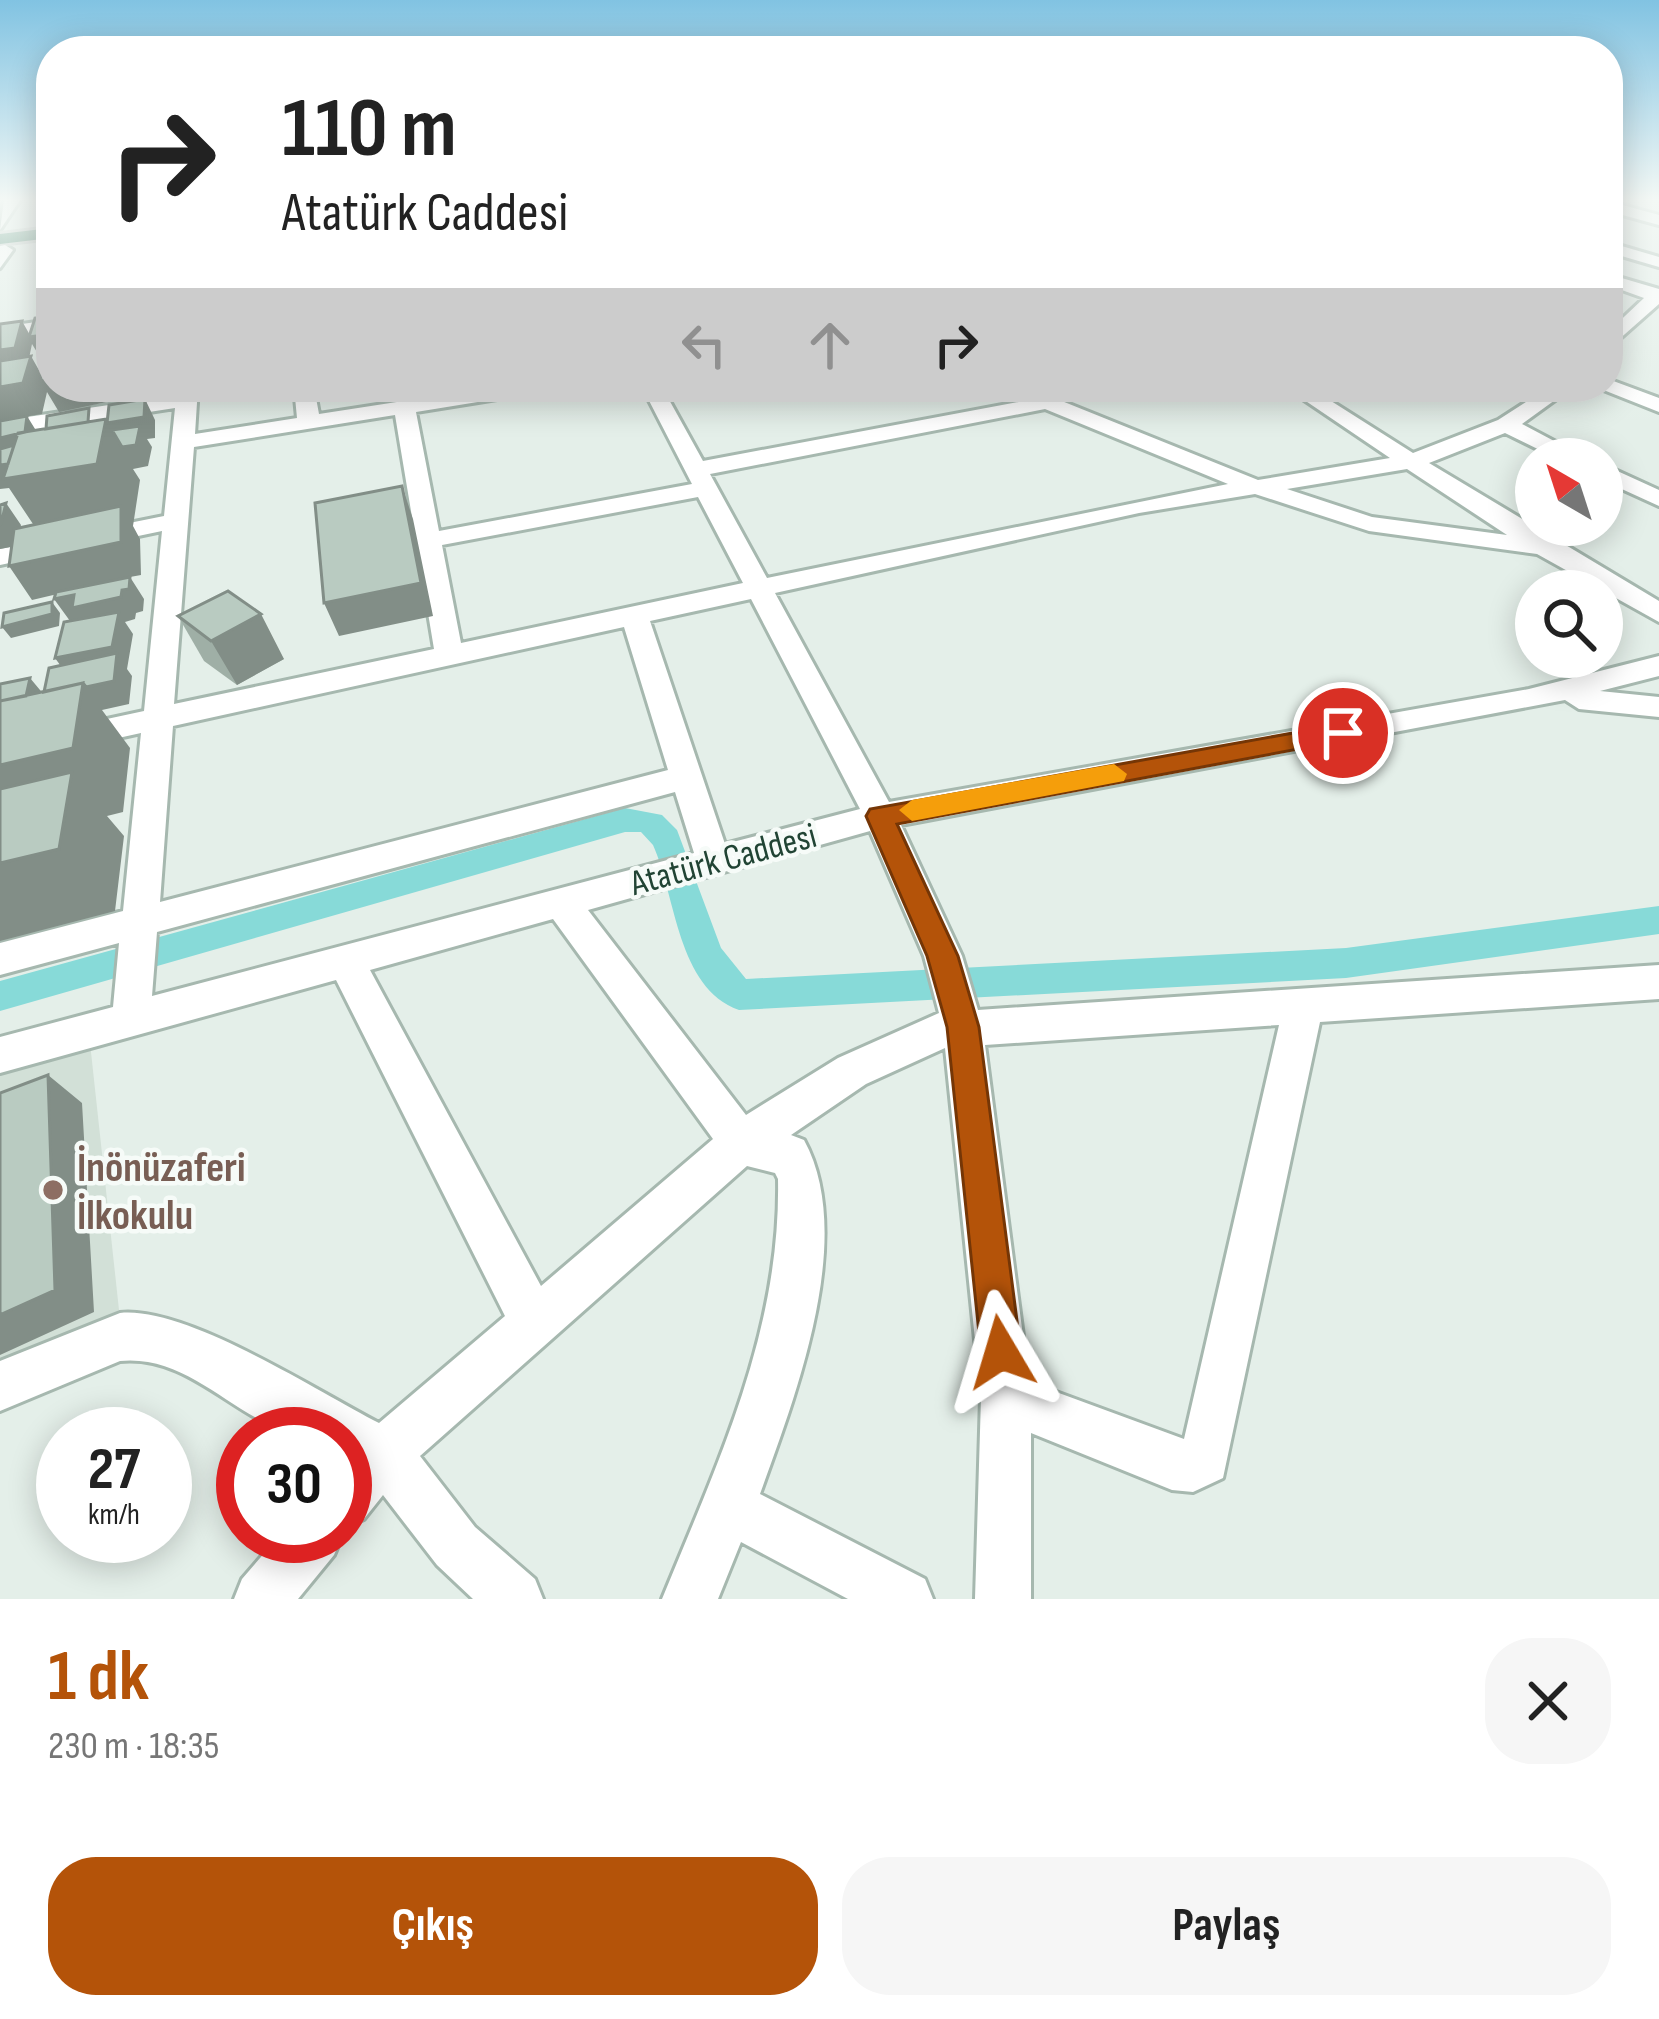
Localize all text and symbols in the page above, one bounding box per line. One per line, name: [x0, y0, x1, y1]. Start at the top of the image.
text: 110 m: [282, 79, 457, 180]
icon: right: [84, 84, 240, 240]
text: Atatürk Caddesi: [282, 181, 568, 246]
icon: left: [671, 312, 737, 378]
icon: ahead: [797, 312, 863, 378]
icon: right: [923, 312, 989, 378]
north arrow: [1515, 438, 1623, 546]
map controls: [1515, 438, 1623, 678]
button: search: [1515, 570, 1623, 678]
pin: [1292, 682, 1394, 784]
icon: arrive: [1310, 700, 1376, 766]
street label: Atatürk Caddesi: [625, 815, 821, 906]
place label: İnönüzaferi İlkokulu: [77, 1143, 246, 1242]
marker: İnönüzaferi İlkokulu: [40, 1177, 66, 1203]
position arrow: [938, 1289, 1064, 1415]
speed limit sign: 30: [216, 1407, 372, 1563]
text: 27: [88, 1434, 140, 1506]
text: km/h: [88, 1497, 140, 1533]
text: 1 dk: [48, 1634, 149, 1721]
button: close: [1485, 1638, 1611, 1764]
text: 230 m · 18:35: [48, 1723, 219, 1770]
button: Çıkış: [48, 1857, 818, 1995]
button: Paylaş: [842, 1857, 1611, 1995]

